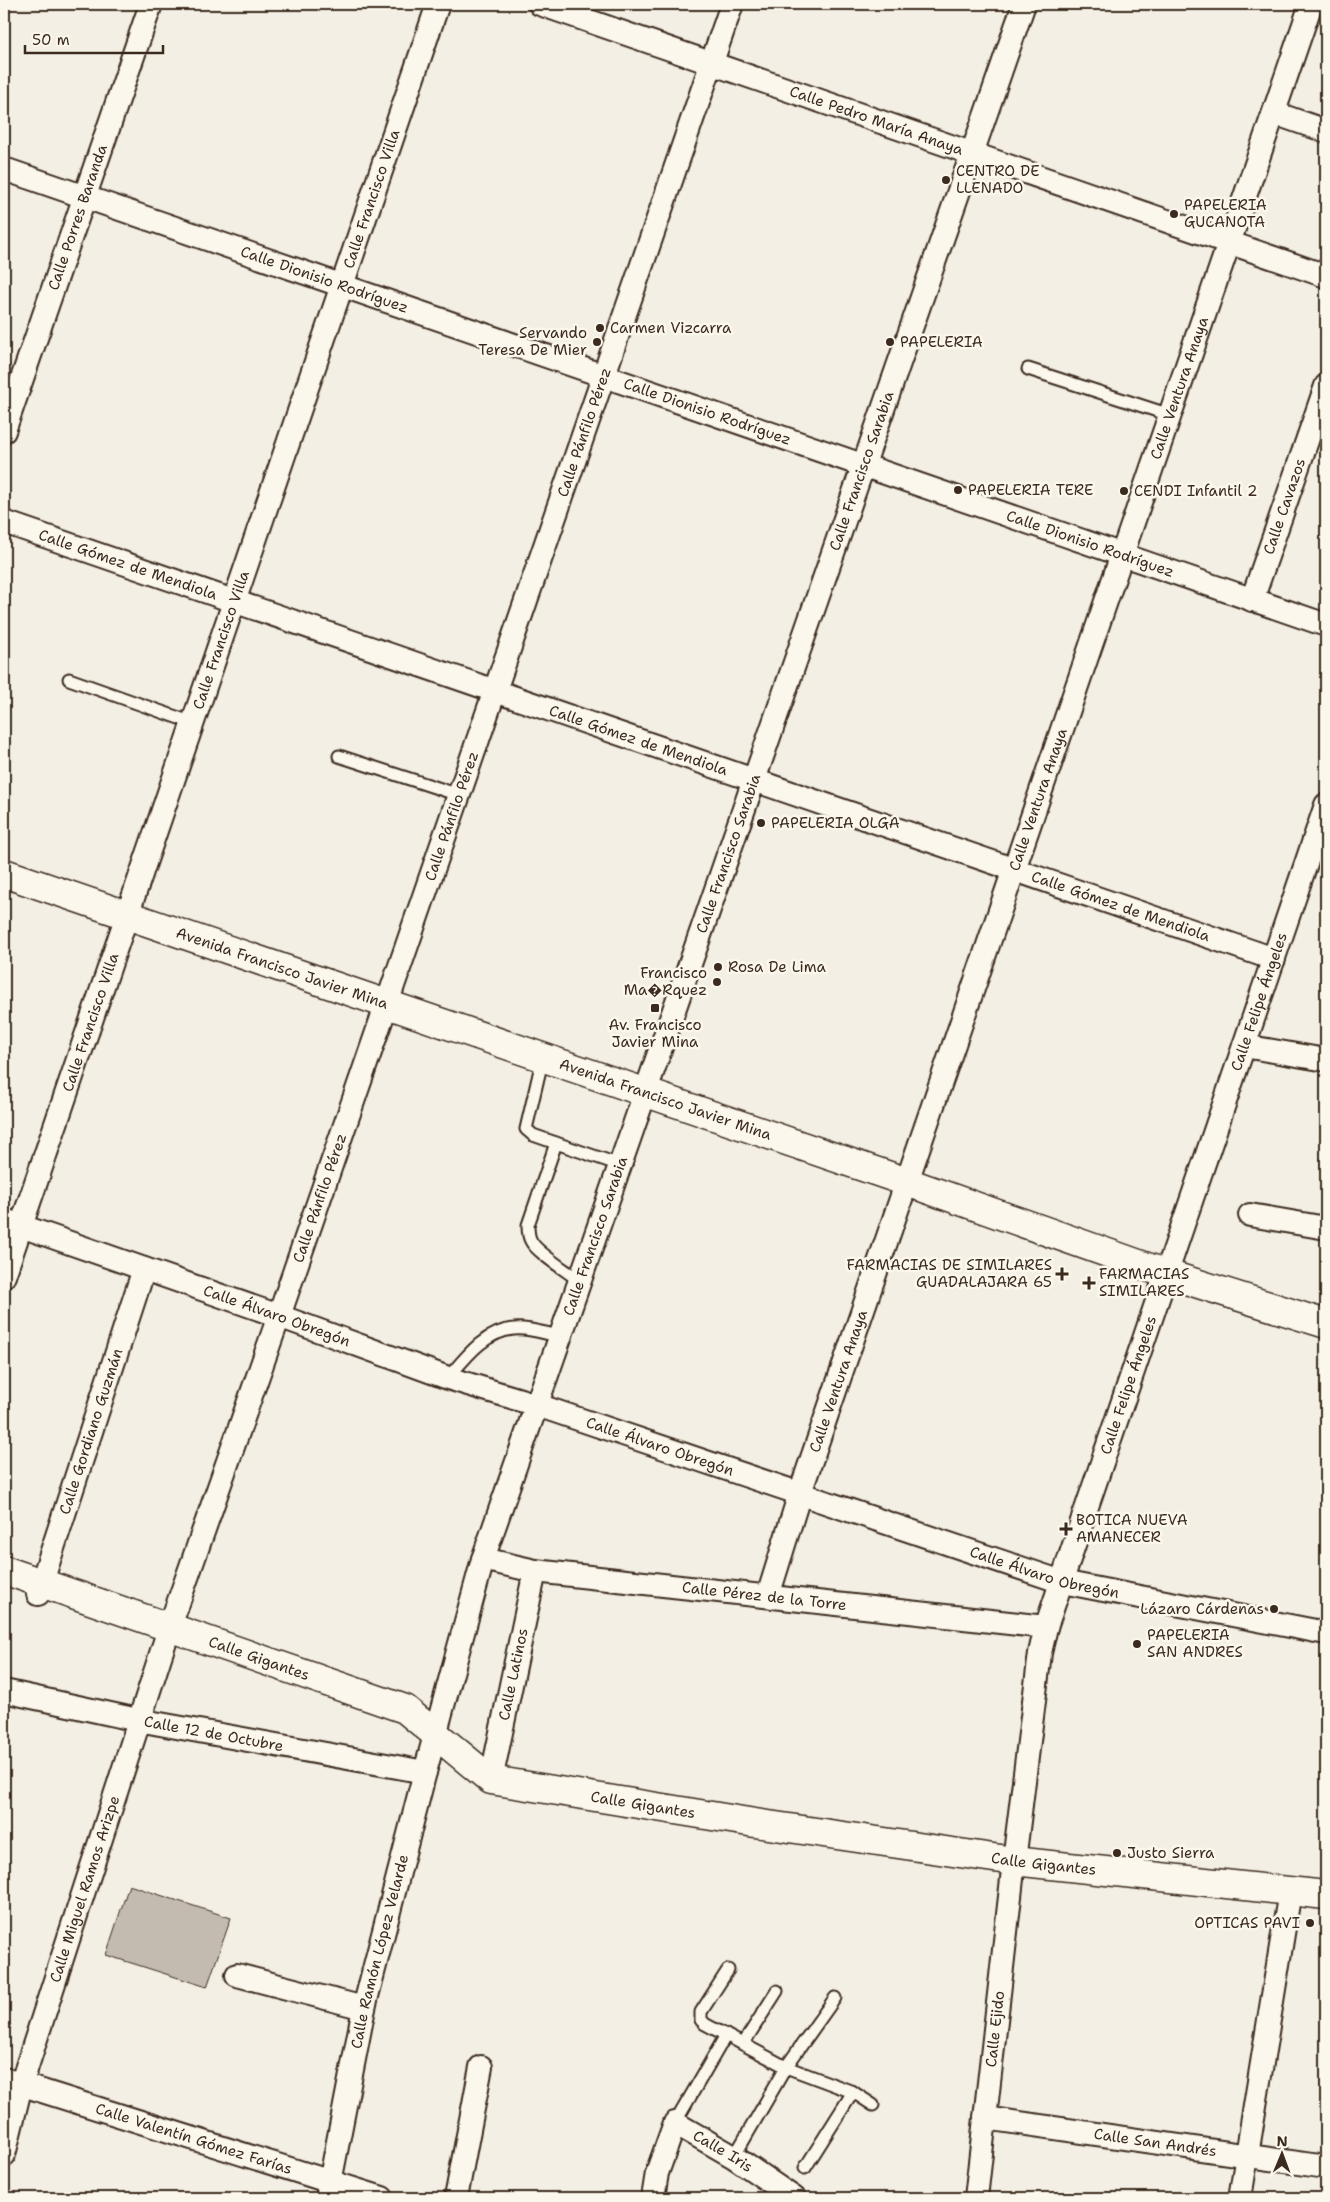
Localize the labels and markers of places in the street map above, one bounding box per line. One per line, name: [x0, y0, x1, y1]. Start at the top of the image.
place label: CENTRO DE LLENADO: [956, 161, 1040, 198]
marker: CENTRO DE LLENADO: [940, 174, 952, 186]
place label: PAPELERIA GUCANOTA: [1184, 195, 1267, 232]
marker: PAPELERIA GUCANOTA: [1168, 208, 1180, 220]
place label: Carmen Vizcarra: [610, 318, 732, 338]
marker: Carmen Vizcarra: [594, 322, 606, 334]
place label: Servando Teresa De Mier: [478, 323, 587, 360]
place label: PAPELERIA: [900, 332, 983, 352]
marker: Servando Teresa De Mier: [591, 336, 603, 348]
marker: PAPELERIA: [884, 336, 896, 348]
place label: PAPELERIA TERE: [968, 480, 1093, 500]
place label: CENDI Infantil 2: [1134, 481, 1258, 501]
marker: PAPELERIA TERE: [952, 484, 964, 496]
marker: CENDI Infantil 2: [1118, 485, 1130, 497]
place label: PAPELERIA OLGA: [771, 813, 900, 833]
marker: PAPELERIA OLGA: [755, 817, 767, 829]
place label: Rosa De Lima: [728, 957, 827, 977]
marker: Rosa De Lima: [712, 961, 724, 973]
place label: Francisco Ma�Rquez: [624, 963, 707, 1000]
marker: Francisco Ma�Rquez: [711, 976, 723, 988]
marker: Av. Francisco Javier Mina: [649, 1002, 661, 1014]
place label: Av. Francisco Javier Mina: [608, 1015, 702, 1052]
place label: FARMACIAS DE SIMILARES GUADALAJARA 65: [846, 1255, 1052, 1292]
place label: FARMACIAS SIMILARES: [1099, 1264, 1189, 1301]
marker: FARMACIAS DE SIMILARES GUADALAJARA 65: [1056, 1268, 1068, 1280]
marker: FARMACIAS SIMILARES: [1083, 1277, 1095, 1289]
place label: BOTICA NUEVA AMANECER: [1076, 1510, 1188, 1547]
marker: BOTICA NUEVA AMANECER: [1060, 1523, 1072, 1535]
place label: Lázaro Cárdenas: [1140, 1599, 1264, 1619]
marker: Lázaro Cárdenas: [1268, 1603, 1280, 1615]
place label: PAPELERIA SAN ANDRES: [1147, 1625, 1243, 1662]
marker: PAPELERIA SAN ANDRES: [1131, 1638, 1143, 1650]
place label: Justo Sierra: [1127, 1843, 1215, 1863]
marker: Justo Sierra: [1111, 1847, 1123, 1859]
place label: OPTICAS PAVI: [1194, 1913, 1300, 1933]
marker: OPTICAS PAVI: [1304, 1917, 1316, 1929]

